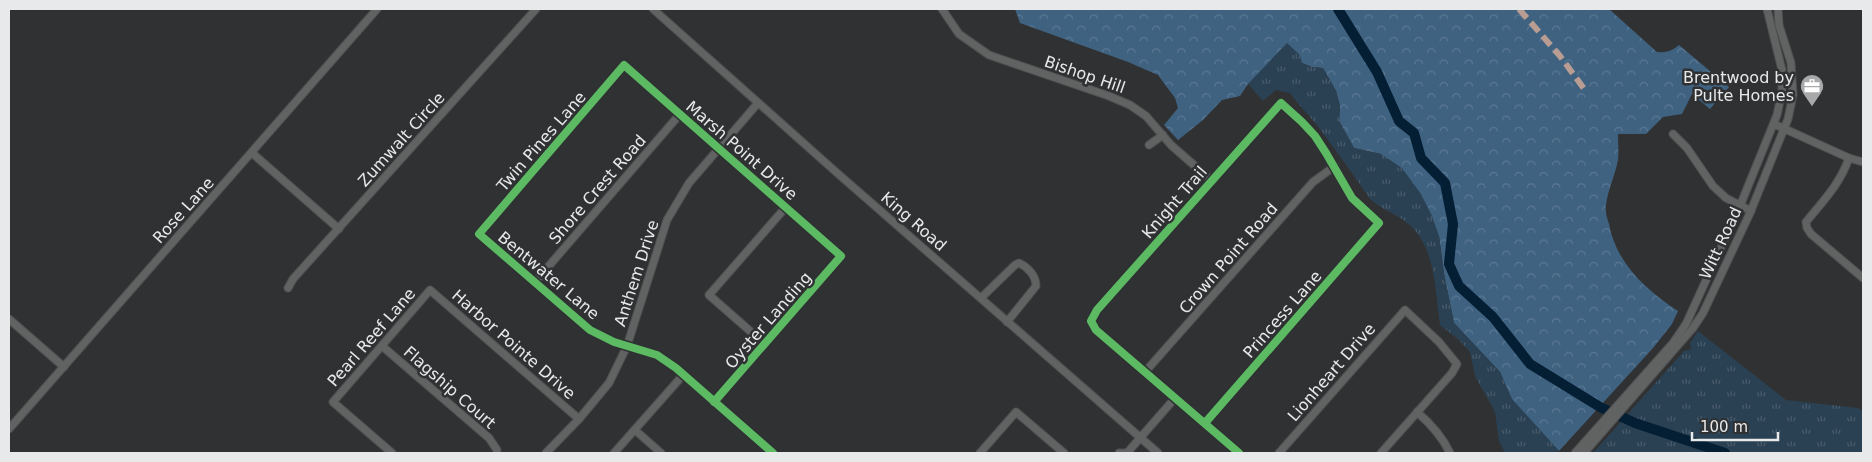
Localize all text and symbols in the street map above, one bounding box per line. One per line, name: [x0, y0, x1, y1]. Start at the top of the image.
street label: Bishop Hill: [1042, 52, 1128, 97]
place label: Brentwood by Pulte Homes: [1683, 68, 1794, 105]
office icon: Brentwood by Pulte Homes: [1799, 73, 1825, 107]
street label: Zumwalt Circle: [354, 88, 449, 190]
street label: Twin Pines Lane: [492, 88, 590, 196]
street label: Marsh Point Drive: [682, 97, 801, 204]
street label: Shore Crest Road: [545, 131, 650, 248]
street label: Knight Trail: [1138, 162, 1211, 242]
street label: Rose Lane: [149, 173, 218, 247]
street label: King Road: [877, 188, 950, 255]
street label: Crown Point Road: [1175, 199, 1282, 318]
street label: Witt Road: [1695, 204, 1745, 282]
street label: Anthem Drive: [610, 218, 663, 329]
street label: Bentwater Lane: [494, 227, 603, 323]
street label: Princess Lane: [1239, 267, 1326, 362]
street label: Oyster Landing: [721, 268, 816, 373]
street label: Pearl Reef Lane: [323, 284, 419, 390]
street label: Harbor Pointe Drive: [448, 286, 579, 403]
street label: Lionheart Drive: [1284, 319, 1379, 425]
street label: Flagship Court: [400, 342, 500, 433]
scale bar: [1692, 410, 1778, 442]
text: 100 m: [1700, 418, 1748, 436]

